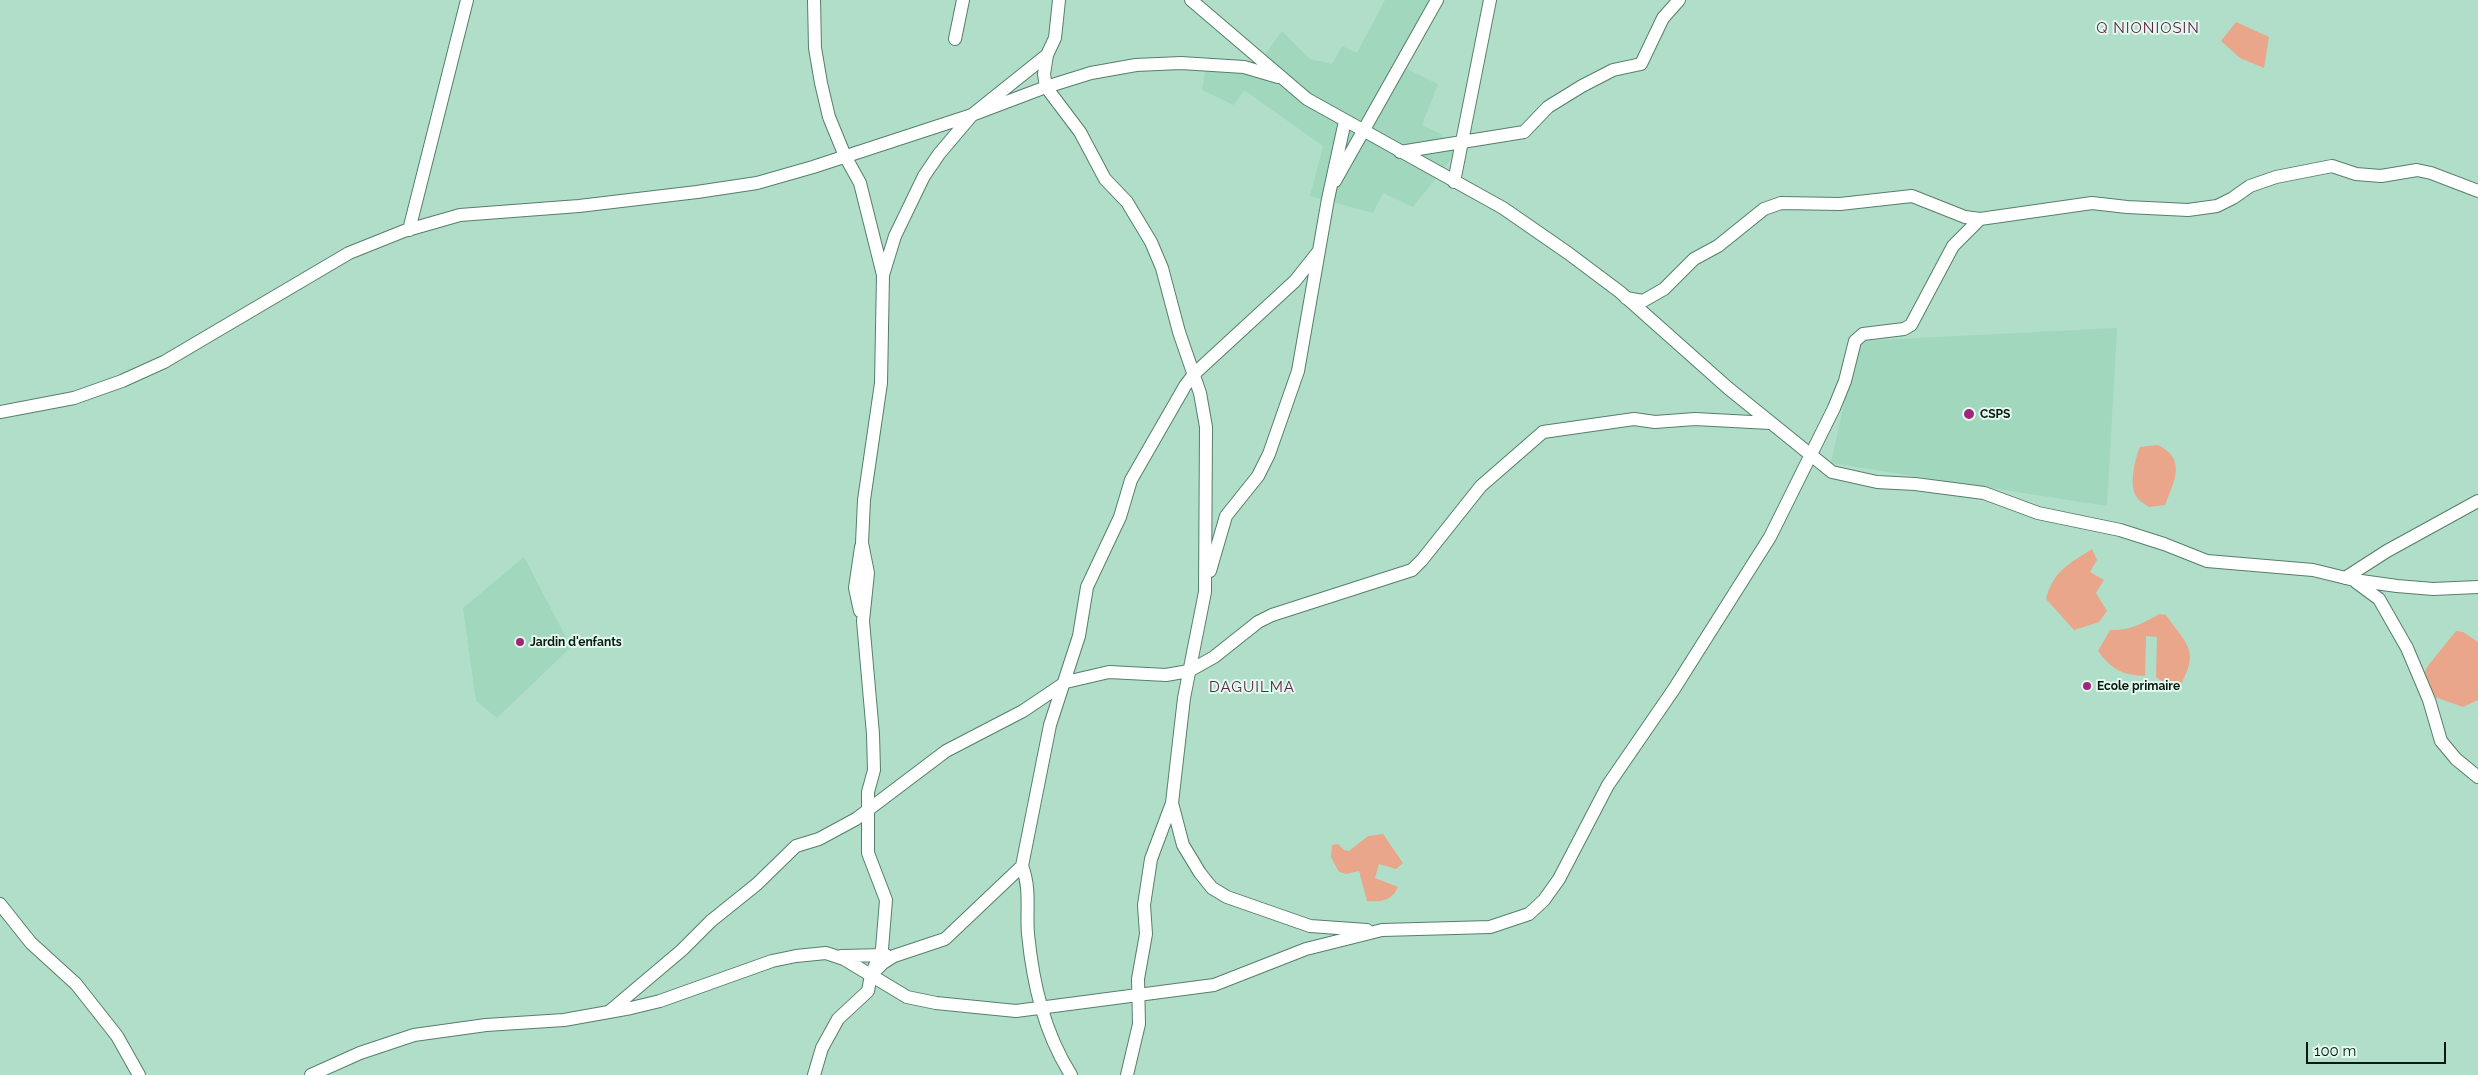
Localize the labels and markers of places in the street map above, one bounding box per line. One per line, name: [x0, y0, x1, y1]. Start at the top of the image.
marker: CSPS: [1962, 407, 1976, 421]
place label: CSPS: [1980, 407, 2010, 421]
place label: Jardin d'enfants: [530, 635, 622, 649]
marker: Jardin d'enfants: [514, 636, 526, 648]
place label: Ecole primaire: [2097, 679, 2180, 693]
marker: Ecole primaire: [2081, 680, 2093, 692]

